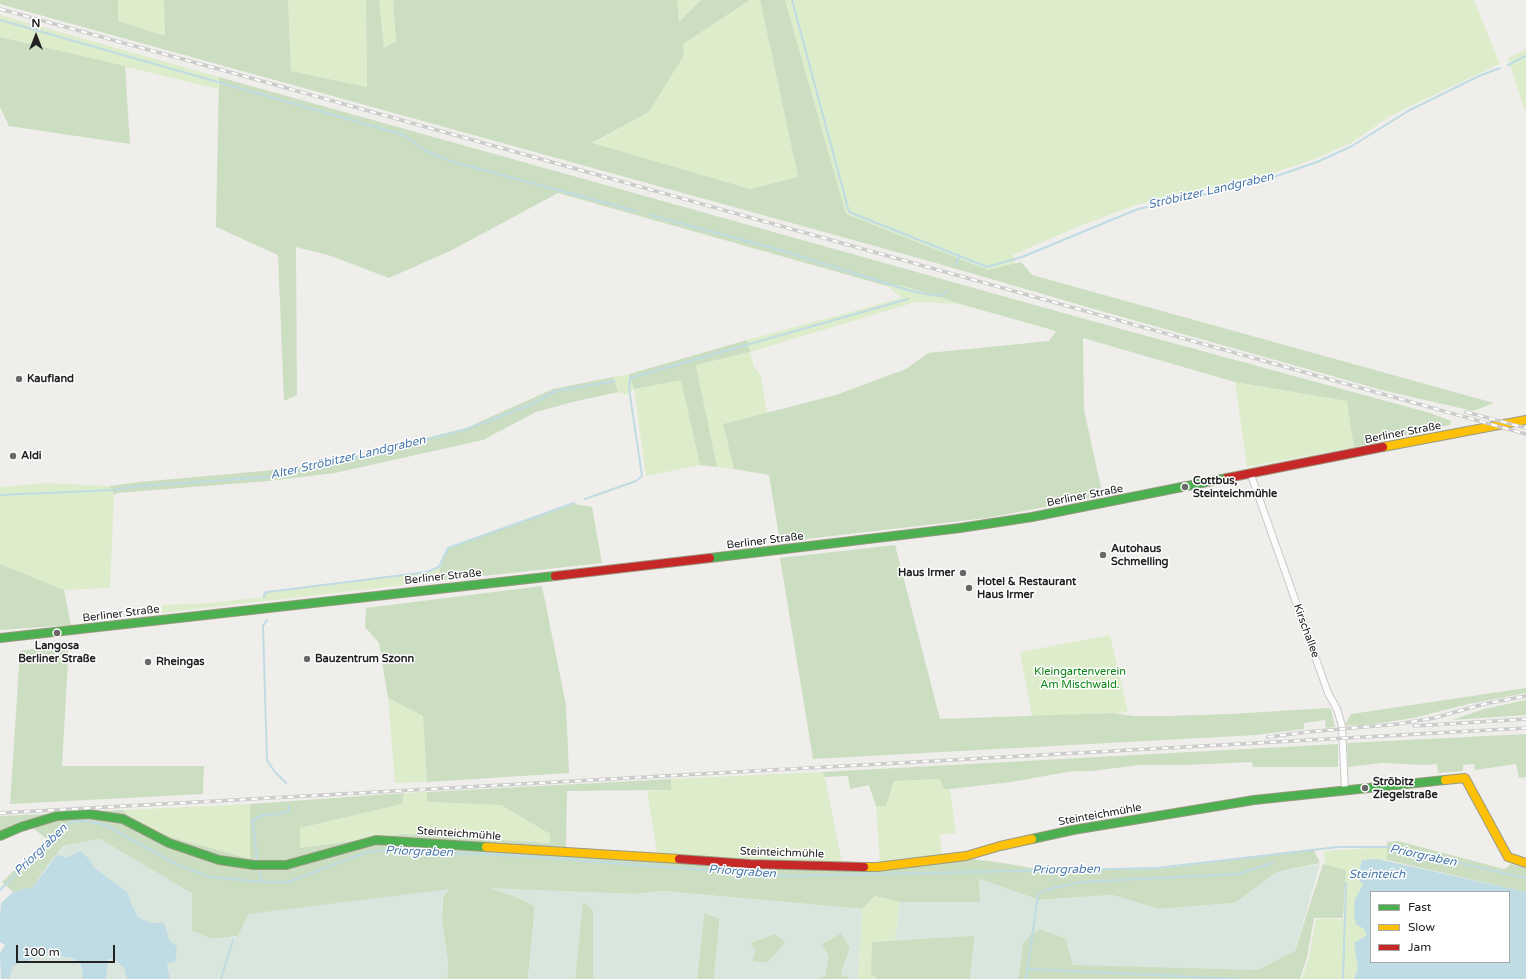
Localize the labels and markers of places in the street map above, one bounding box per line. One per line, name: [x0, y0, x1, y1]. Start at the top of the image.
place label: Kaufland: [27, 372, 74, 386]
marker: Kaufland: [14, 374, 24, 384]
place label: Aldi: [21, 449, 42, 463]
marker: Aldi: [8, 451, 18, 461]
place label: Cottbus, Steinteichmühle: [1193, 474, 1277, 500]
marker: Cottbus, Steinteichmühle: [1180, 482, 1190, 492]
place label: Autohaus Schmelling: [1111, 542, 1169, 568]
marker: Autohaus Schmelling: [1098, 550, 1108, 560]
place label: Haus Irmer: [898, 566, 955, 580]
marker: Haus Irmer: [958, 568, 968, 578]
place label: Hotel & Restaurant Haus Irmer: [977, 575, 1076, 601]
marker: Hotel & Restaurant Haus Irmer: [964, 583, 974, 593]
marker: Langosa Berliner Straße: [52, 628, 62, 638]
place label: Langosa Berliner Straße: [18, 639, 96, 665]
place label: Bauzentrum Szonn: [315, 652, 414, 666]
marker: Bauzentrum Szonn: [302, 654, 312, 664]
place label: Rheingas: [156, 655, 205, 669]
marker: Rheingas: [143, 657, 153, 667]
place label: Ströbitz Ziegelstraße: [1373, 775, 1438, 801]
marker: Ströbitz Ziegelstraße: [1360, 783, 1370, 793]

